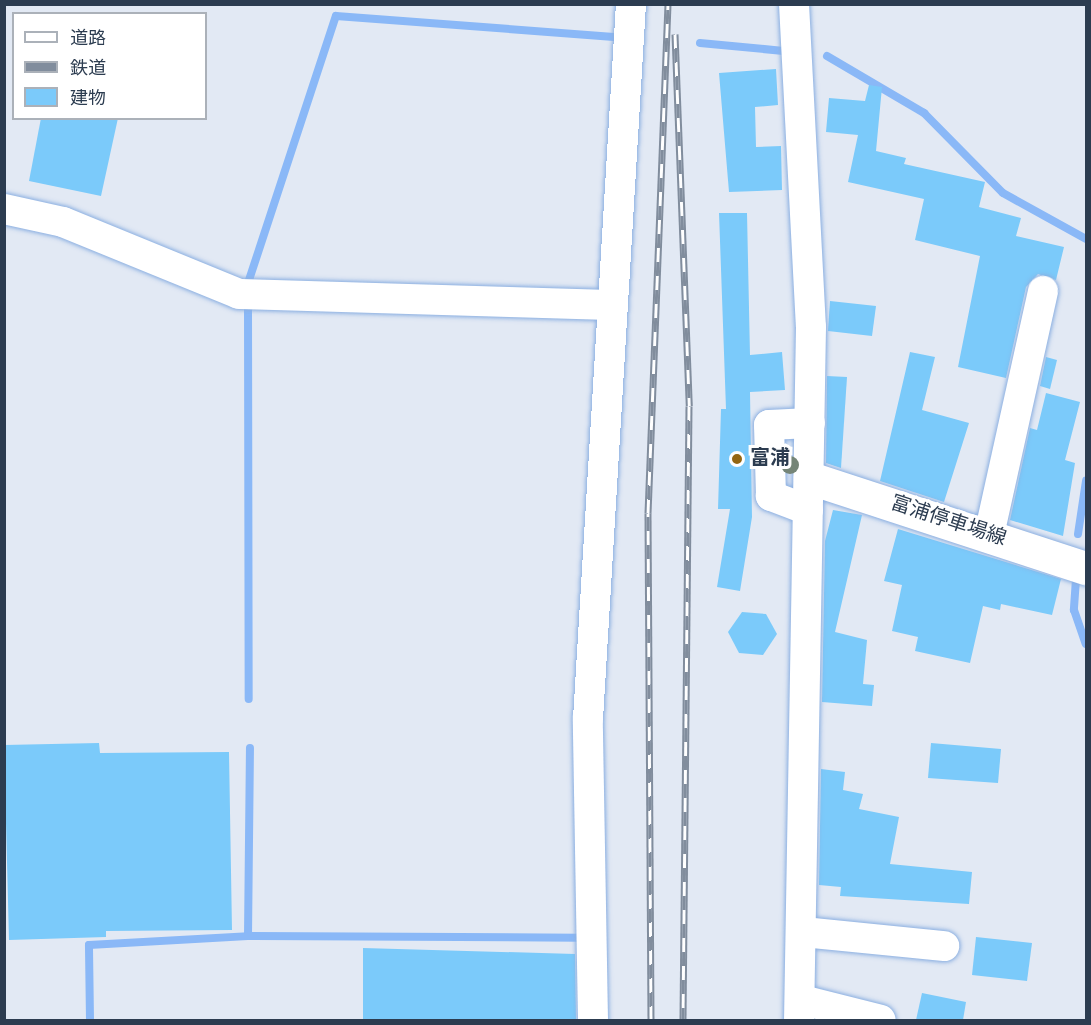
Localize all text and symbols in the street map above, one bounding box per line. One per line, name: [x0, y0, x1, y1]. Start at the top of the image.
legend: [12, 12, 207, 120]
text: 道路: [70, 28, 106, 51]
text: 鉄道: [70, 58, 106, 81]
text: 建物: [70, 88, 106, 111]
place label: 富浦: [750, 447, 790, 471]
marker: 富浦: [728, 450, 746, 468]
street label: 富浦停車場線: [887, 492, 1009, 552]

